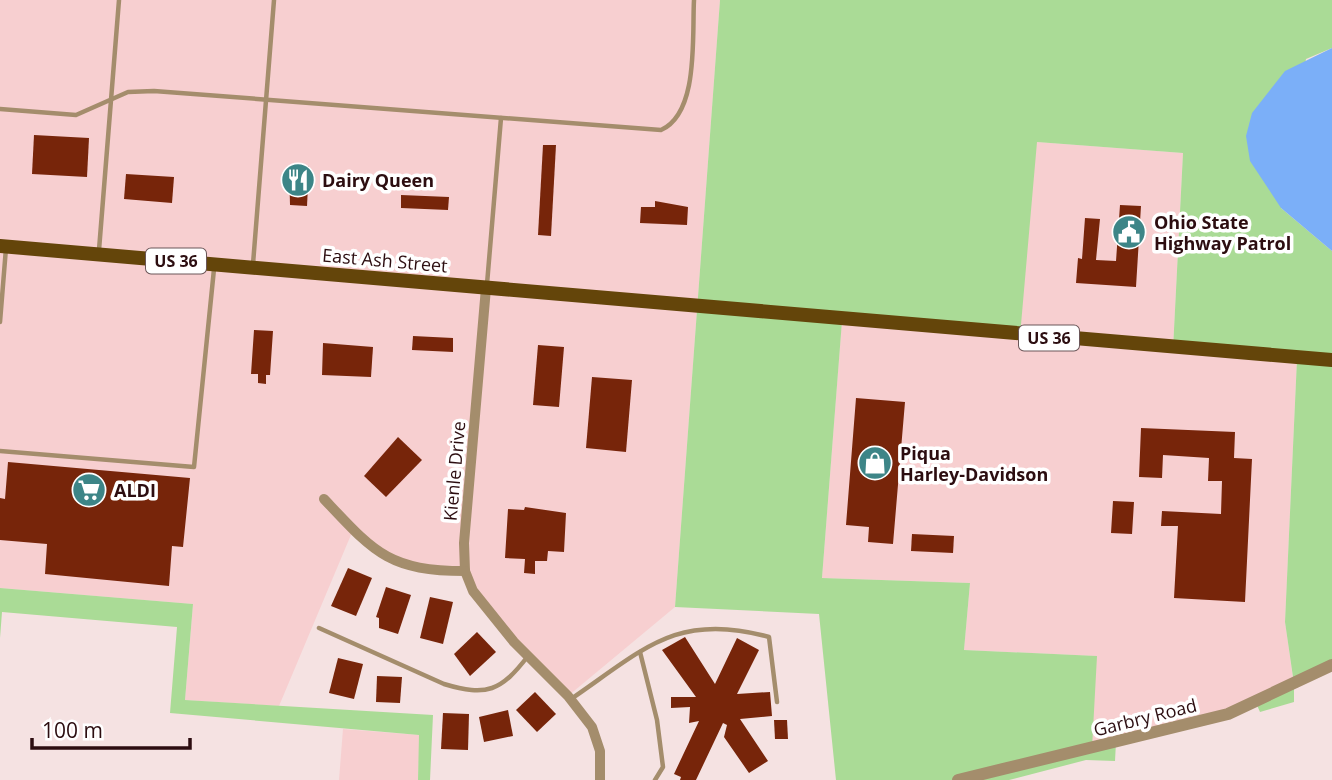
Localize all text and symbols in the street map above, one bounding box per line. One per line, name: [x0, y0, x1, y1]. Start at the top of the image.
restaurant icon: Dairy Queen: [279, 161, 317, 199]
place label: Dairy Queen: [322, 168, 434, 192]
place label: Ohio State Highway Patrol: [1154, 210, 1291, 255]
public building icon: Ohio State Highway Patrol: [1110, 213, 1148, 251]
street label: East Ash Street: [321, 243, 449, 277]
road number: US 36: [146, 248, 206, 274]
road number: US 36: [1019, 326, 1079, 350]
street label: Kienle Drive: [438, 420, 470, 522]
place label: Piqua Harley-Davidson: [900, 441, 1048, 486]
shop icon: Piqua Harley-Davidson: [856, 444, 894, 482]
supermarket icon: ALDI: [70, 471, 108, 509]
place label: ALDI: [114, 478, 156, 502]
street label: Garbry Road: [1091, 693, 1199, 741]
scale bar: [32, 706, 189, 750]
text: 100 m: [42, 716, 103, 744]

